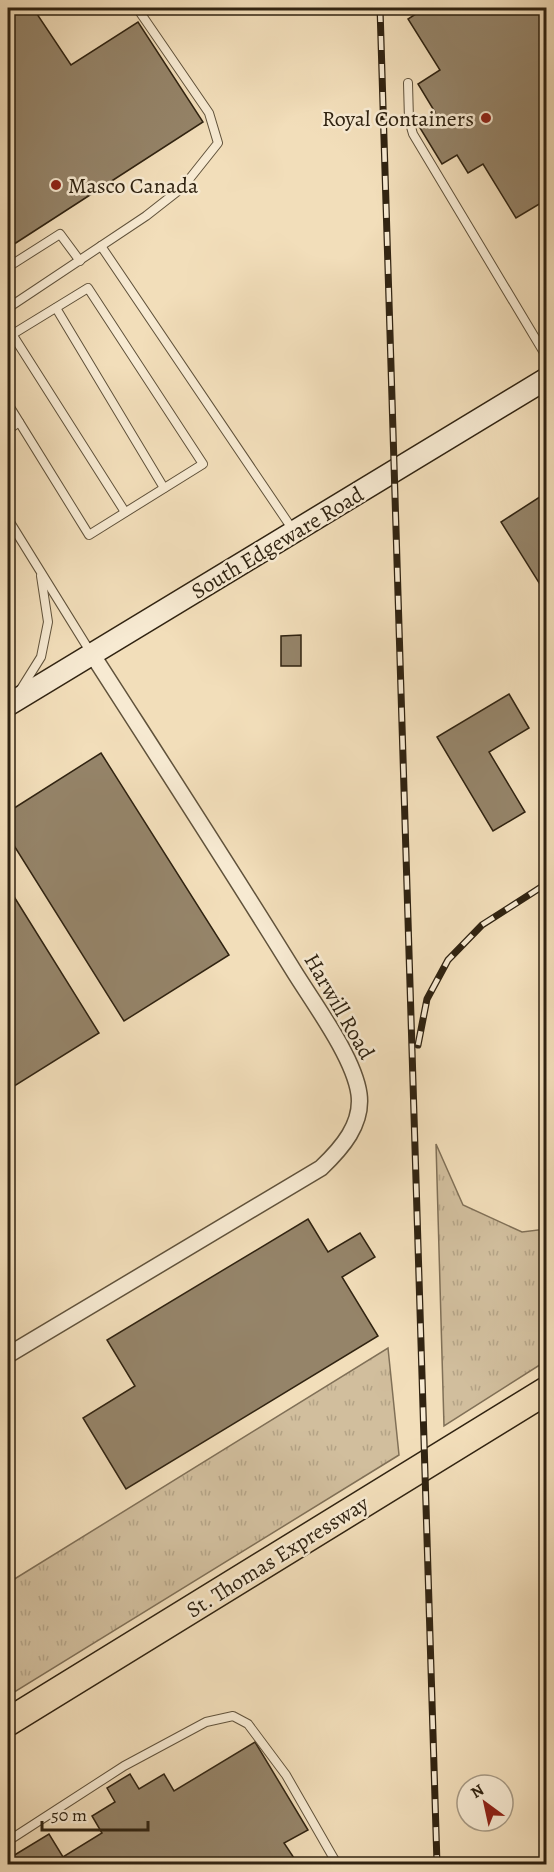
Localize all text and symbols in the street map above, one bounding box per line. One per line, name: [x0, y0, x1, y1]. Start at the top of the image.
place label: Royal Containers: [322, 104, 474, 134]
marker: Royal Containers: [479, 111, 493, 125]
place label: Masco Canada: [68, 171, 199, 201]
marker: Masco Canada: [49, 178, 63, 192]
street label: South Edgeware Road: [186, 479, 369, 606]
street label: Harwill Road: [297, 948, 382, 1065]
street label: St. Thomas Expressway: [181, 1488, 375, 1625]
north arrow: [455, 1773, 515, 1833]
text: N: [466, 1779, 489, 1804]
scale bar: [42, 1794, 148, 1832]
text: 50 m: [51, 1803, 87, 1827]

